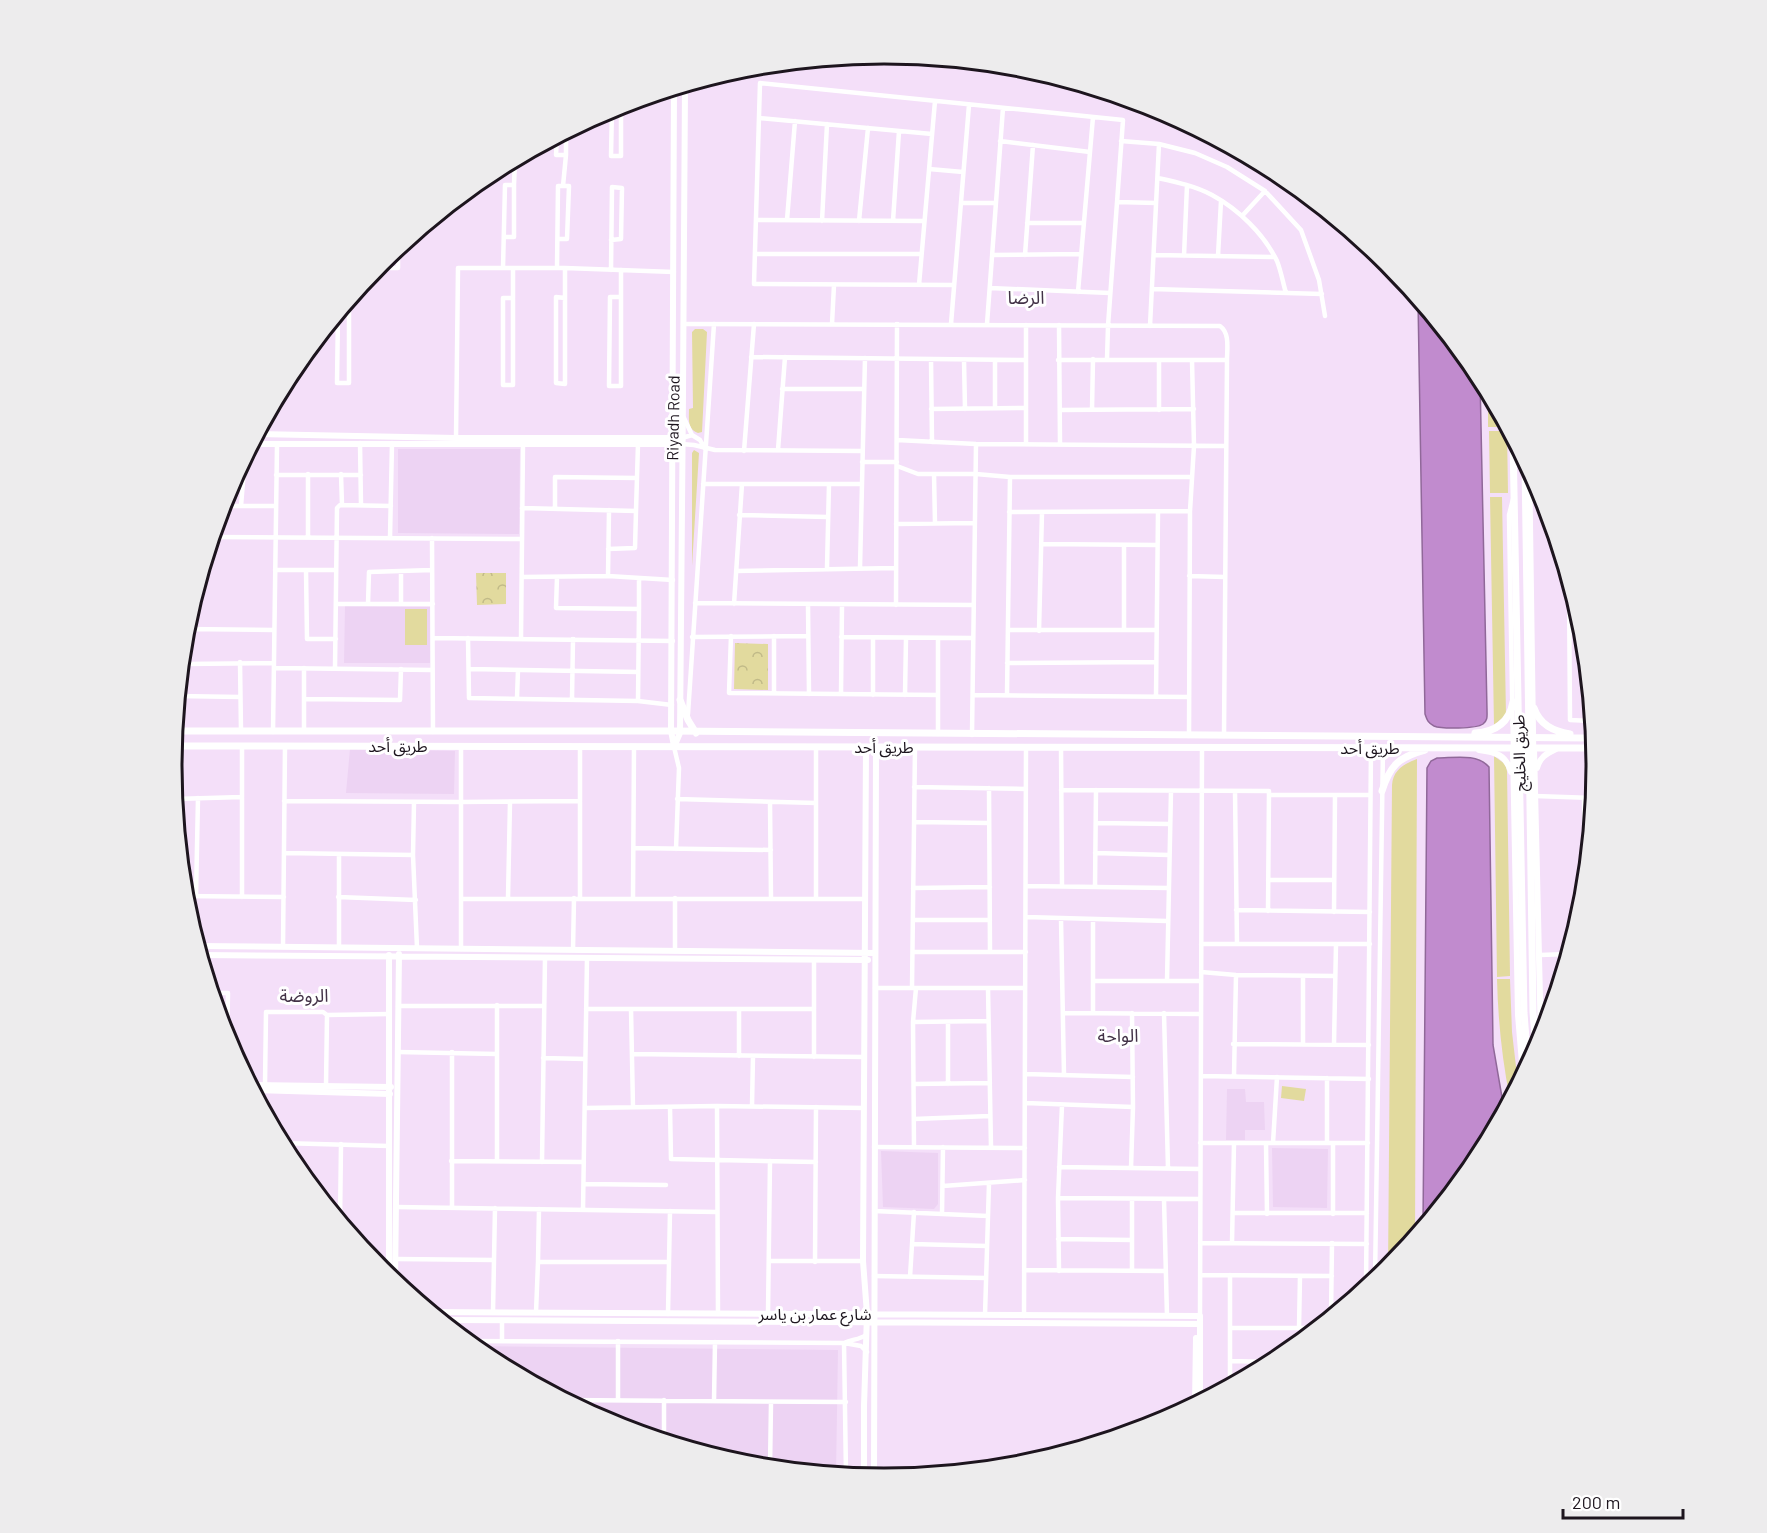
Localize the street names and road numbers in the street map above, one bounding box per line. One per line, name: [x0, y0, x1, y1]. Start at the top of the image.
street label: Riyadh Road: [662, 375, 683, 461]
street label: طريق الخليج: [1508, 714, 1533, 792]
street label: طريق أحد: [368, 736, 428, 757]
street label: طريق أحد: [854, 737, 914, 758]
street label: طريق أحد: [1340, 738, 1400, 759]
street label: شارع عمار بن ياسر: [758, 1304, 871, 1327]

